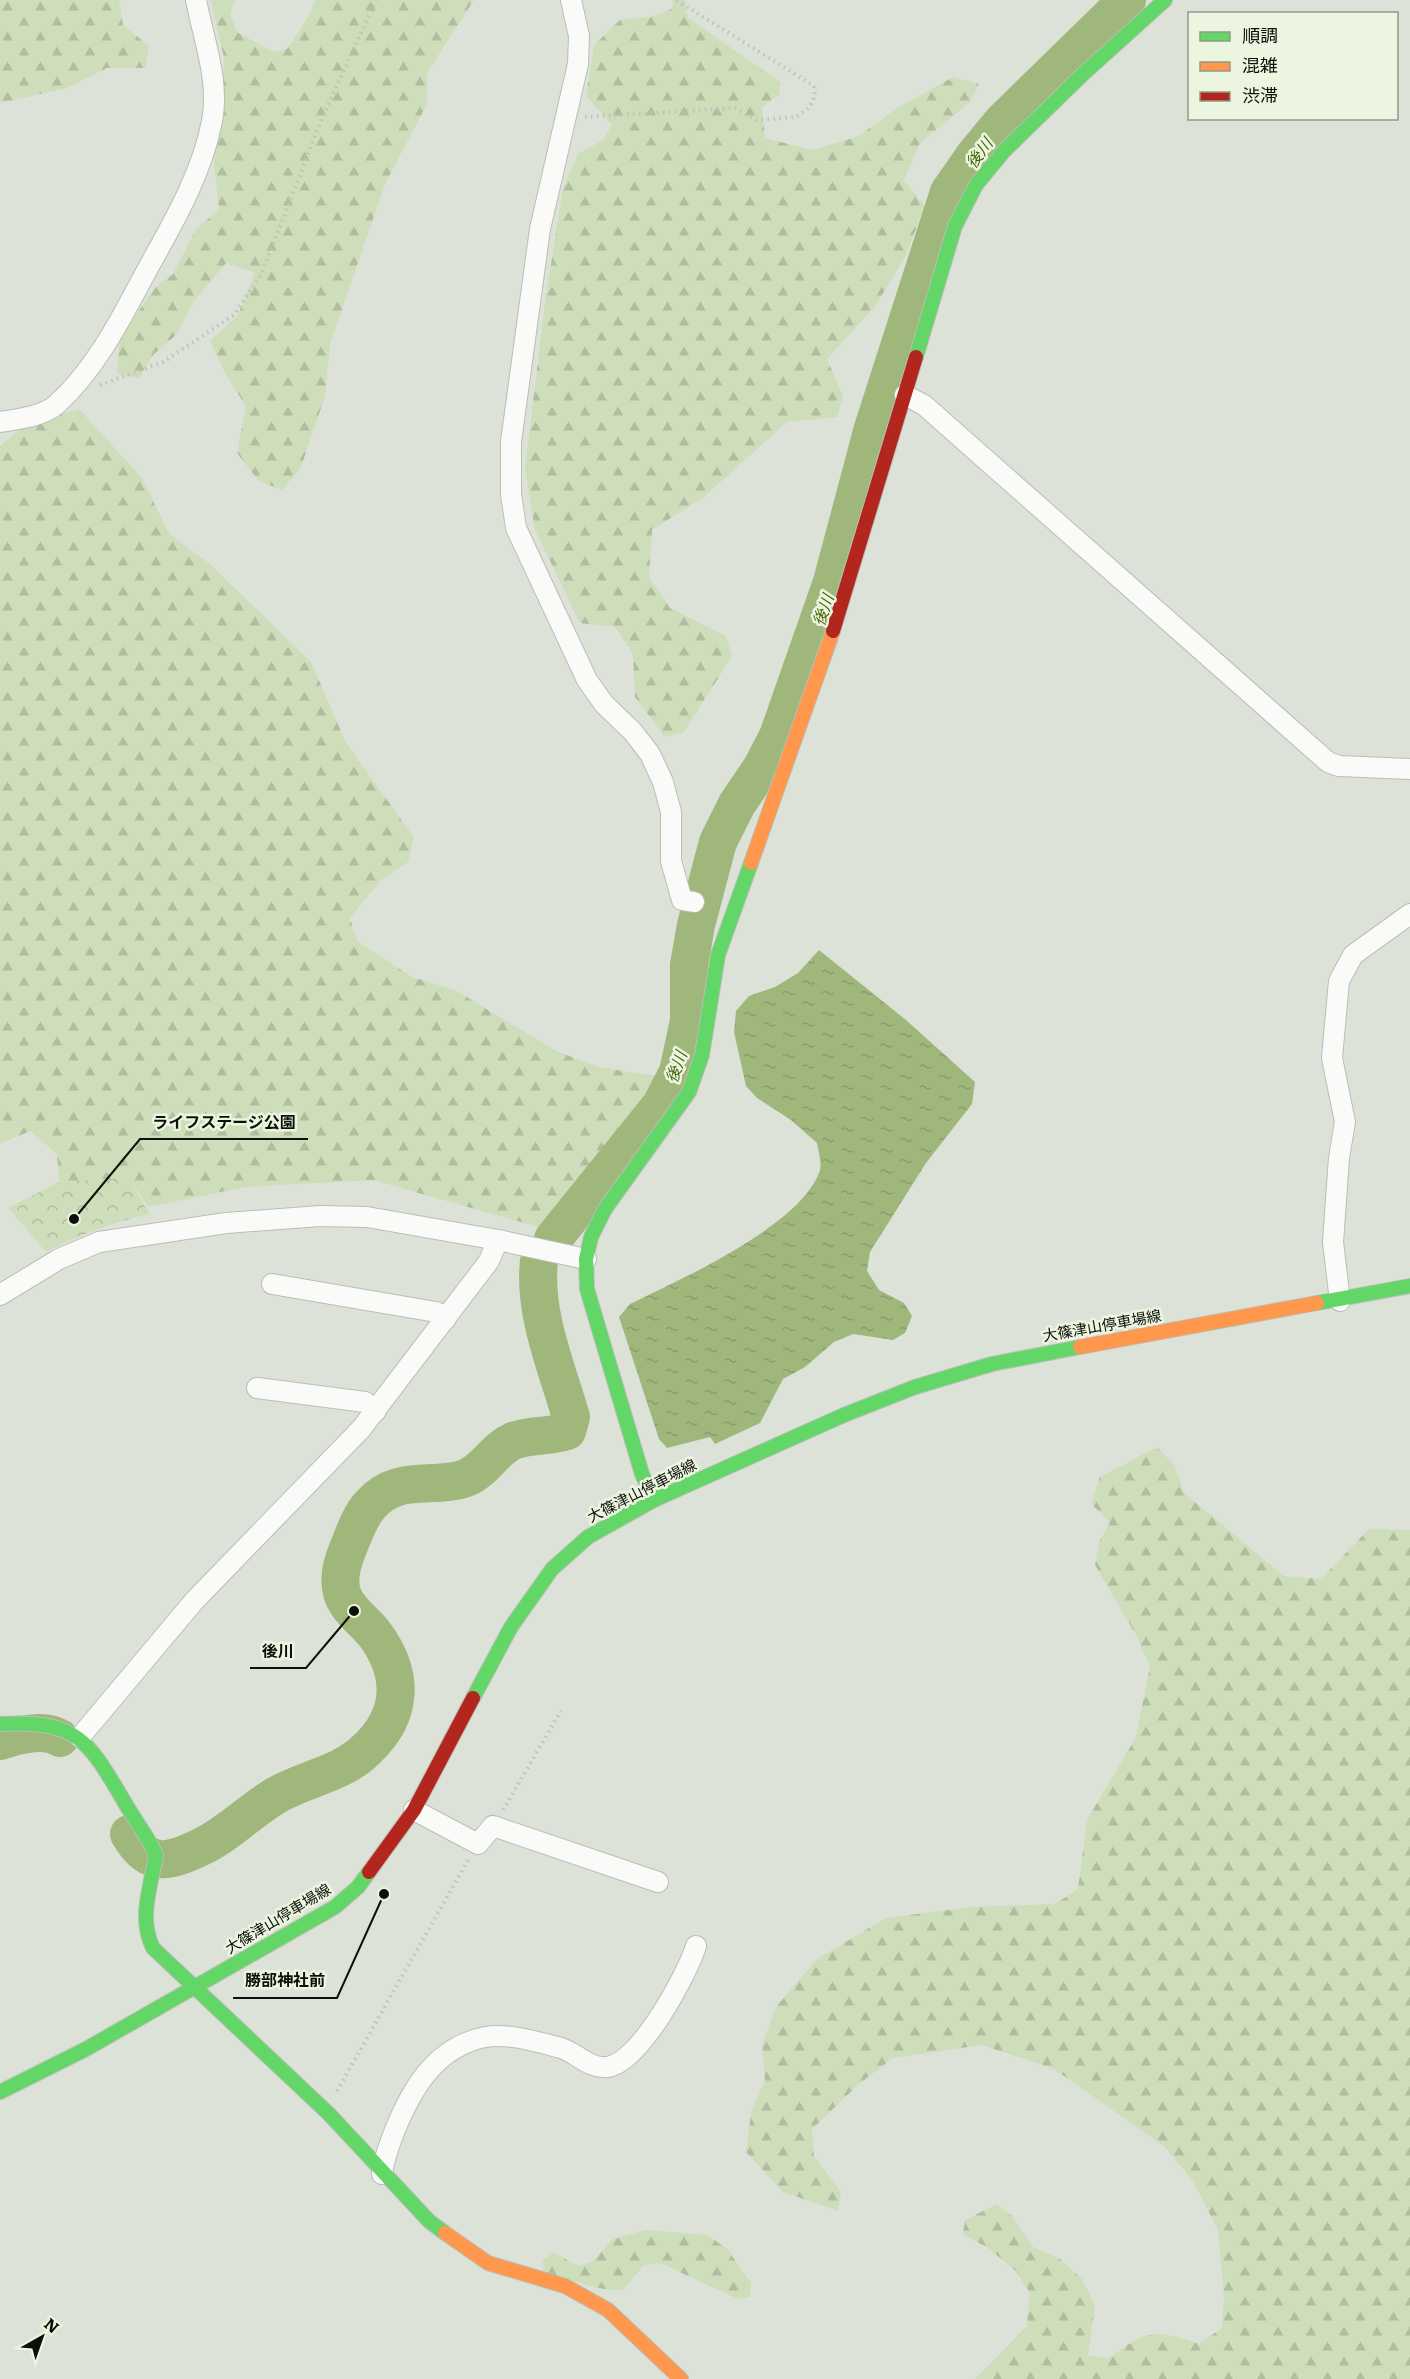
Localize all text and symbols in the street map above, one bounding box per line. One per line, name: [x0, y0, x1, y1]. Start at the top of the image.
legend: [1188, 12, 1398, 120]
text: 順調: [1242, 21, 1278, 48]
text: 混雑: [1242, 51, 1278, 78]
text: 渋滞: [1242, 81, 1278, 108]
water label: 後川: [959, 131, 999, 172]
water label: 後川: [805, 589, 839, 629]
water label: 後川: [658, 1046, 692, 1086]
callout: ライフステージ公園: [140, 1105, 308, 1139]
text: ライフステージ公園: [152, 1109, 296, 1133]
street label: 大篠津山停車場線: [1041, 1303, 1163, 1346]
street label: 大篠津山停車場線: [583, 1452, 700, 1527]
callout: 後川: [250, 1634, 306, 1668]
text: 後川: [262, 1638, 294, 1662]
street label: 大篠津山停車場線: [220, 1877, 335, 1958]
callout: 勝部神社前: [233, 1964, 337, 1998]
text: 勝部神社前: [245, 1967, 325, 1991]
north arrow: [12, 2307, 72, 2367]
text: N: [39, 2311, 65, 2338]

